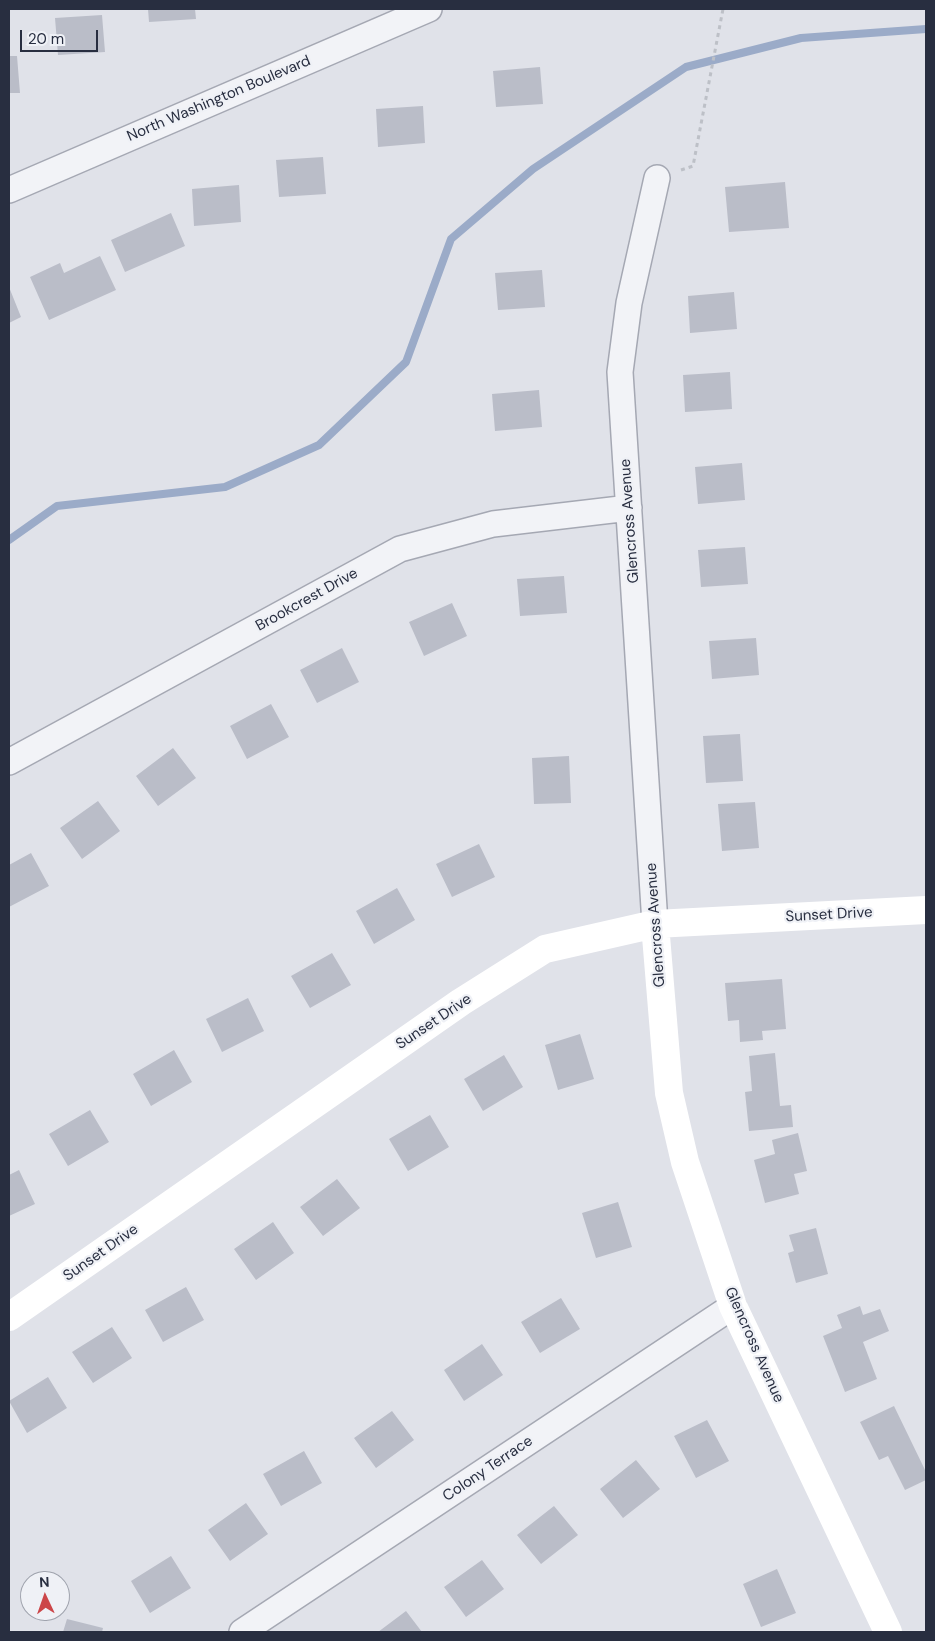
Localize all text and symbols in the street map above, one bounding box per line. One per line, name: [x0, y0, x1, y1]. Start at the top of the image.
scale bar: [22, 20, 100, 52]
text: 20 m: [28, 29, 64, 49]
street label: North Washington Boulevard: [125, 52, 313, 146]
street label: Glencross Avenue: [617, 458, 643, 584]
street label: Brookcrest Drive: [253, 564, 361, 636]
street label: Glencross Avenue: [643, 862, 669, 988]
street label: Sunset Drive: [785, 904, 873, 926]
street label: Sunset Drive: [393, 990, 475, 1054]
street label: Sunset Drive: [60, 1221, 142, 1285]
street label: Glencross Avenue: [720, 1284, 788, 1406]
street label: Colony Terrace: [440, 1432, 536, 1506]
north arrow: [20, 1571, 70, 1621]
text: N: [39, 1573, 50, 1591]

